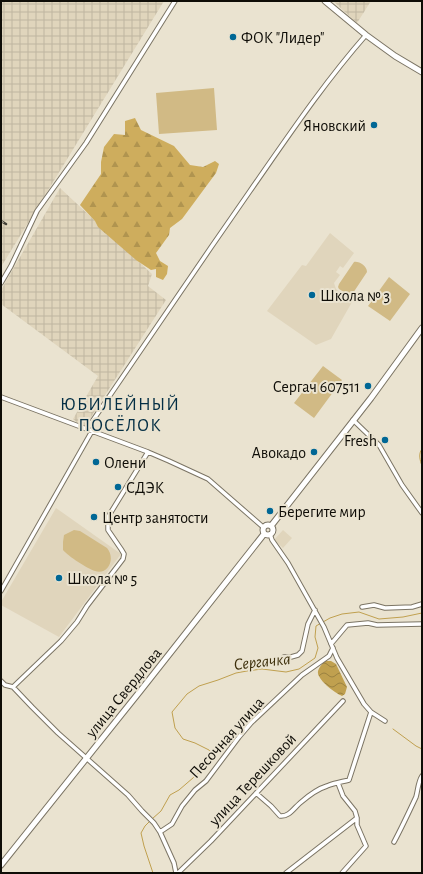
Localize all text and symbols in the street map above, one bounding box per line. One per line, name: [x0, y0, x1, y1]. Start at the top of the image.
place label: ФОК "Лидер": [241, 30, 324, 46]
marker: ФОК "Лидер": [228, 32, 238, 42]
place label: Яновский: [303, 118, 366, 134]
marker: Яновский: [369, 120, 379, 130]
place label: Школа № 3: [320, 288, 390, 304]
marker: Школа № 3: [307, 290, 317, 300]
place label: Сергач 607511: [273, 379, 360, 395]
marker: Сергач 607511: [363, 381, 373, 391]
district label: ЮБИЛЕЙНЫЙ ПОСЁЛОК: [60, 394, 180, 435]
place label: Fresh: [344, 433, 377, 449]
marker: Fresh: [380, 435, 390, 445]
place label: Авокадо: [252, 445, 306, 461]
marker: Авокадо: [309, 447, 319, 457]
place label: Олени: [104, 455, 146, 471]
marker: Олени: [91, 457, 101, 467]
place label: СДЭК: [126, 480, 164, 496]
marker: СДЭК: [113, 482, 123, 492]
place label: Берегите мир: [278, 504, 366, 520]
marker: Берегите мир: [265, 506, 275, 516]
place label: Центр занятости: [102, 510, 209, 526]
marker: Центр занятости: [89, 512, 99, 522]
place label: Школа № 5: [67, 571, 137, 587]
marker: Школа № 5: [54, 573, 64, 583]
street label: улица Свердлова: [82, 645, 165, 742]
water label: Сергачка: [233, 650, 291, 674]
street label: Песочная улица: [186, 694, 268, 782]
street label: улица Терешковой: [205, 731, 300, 830]

